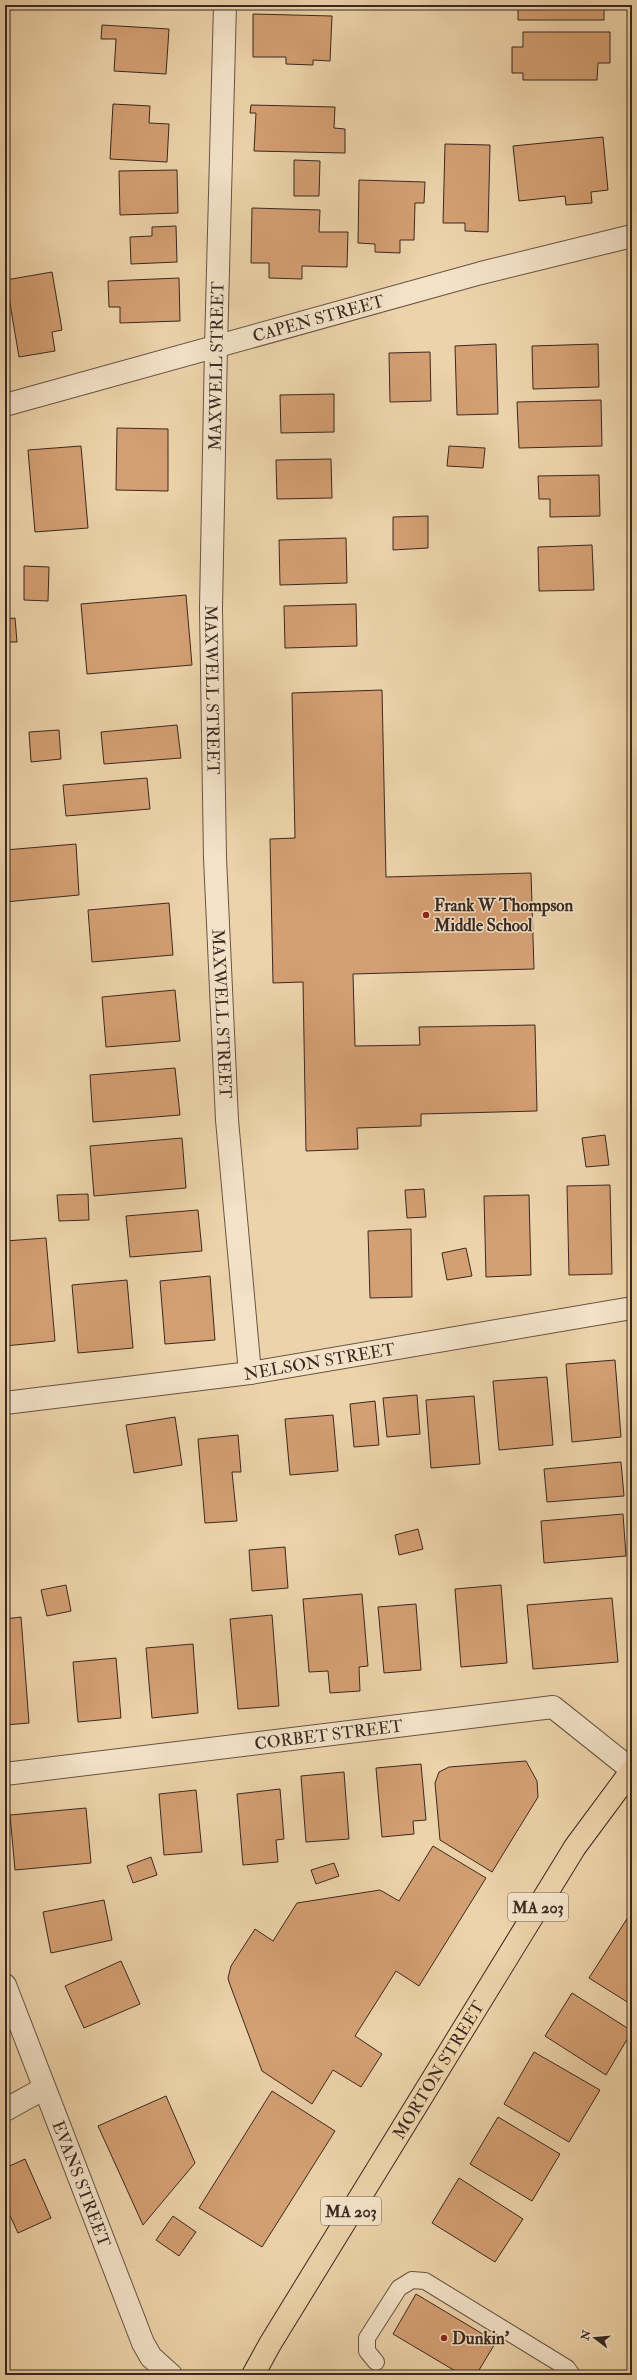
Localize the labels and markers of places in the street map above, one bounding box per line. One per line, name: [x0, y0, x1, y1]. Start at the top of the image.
place label: Frank W Thompson Middle School: [433, 895, 573, 936]
marker: Frank W Thompson Middle School: [421, 910, 431, 920]
place label: Dunkin': [452, 2328, 510, 2349]
marker: Dunkin': [439, 2333, 449, 2343]

